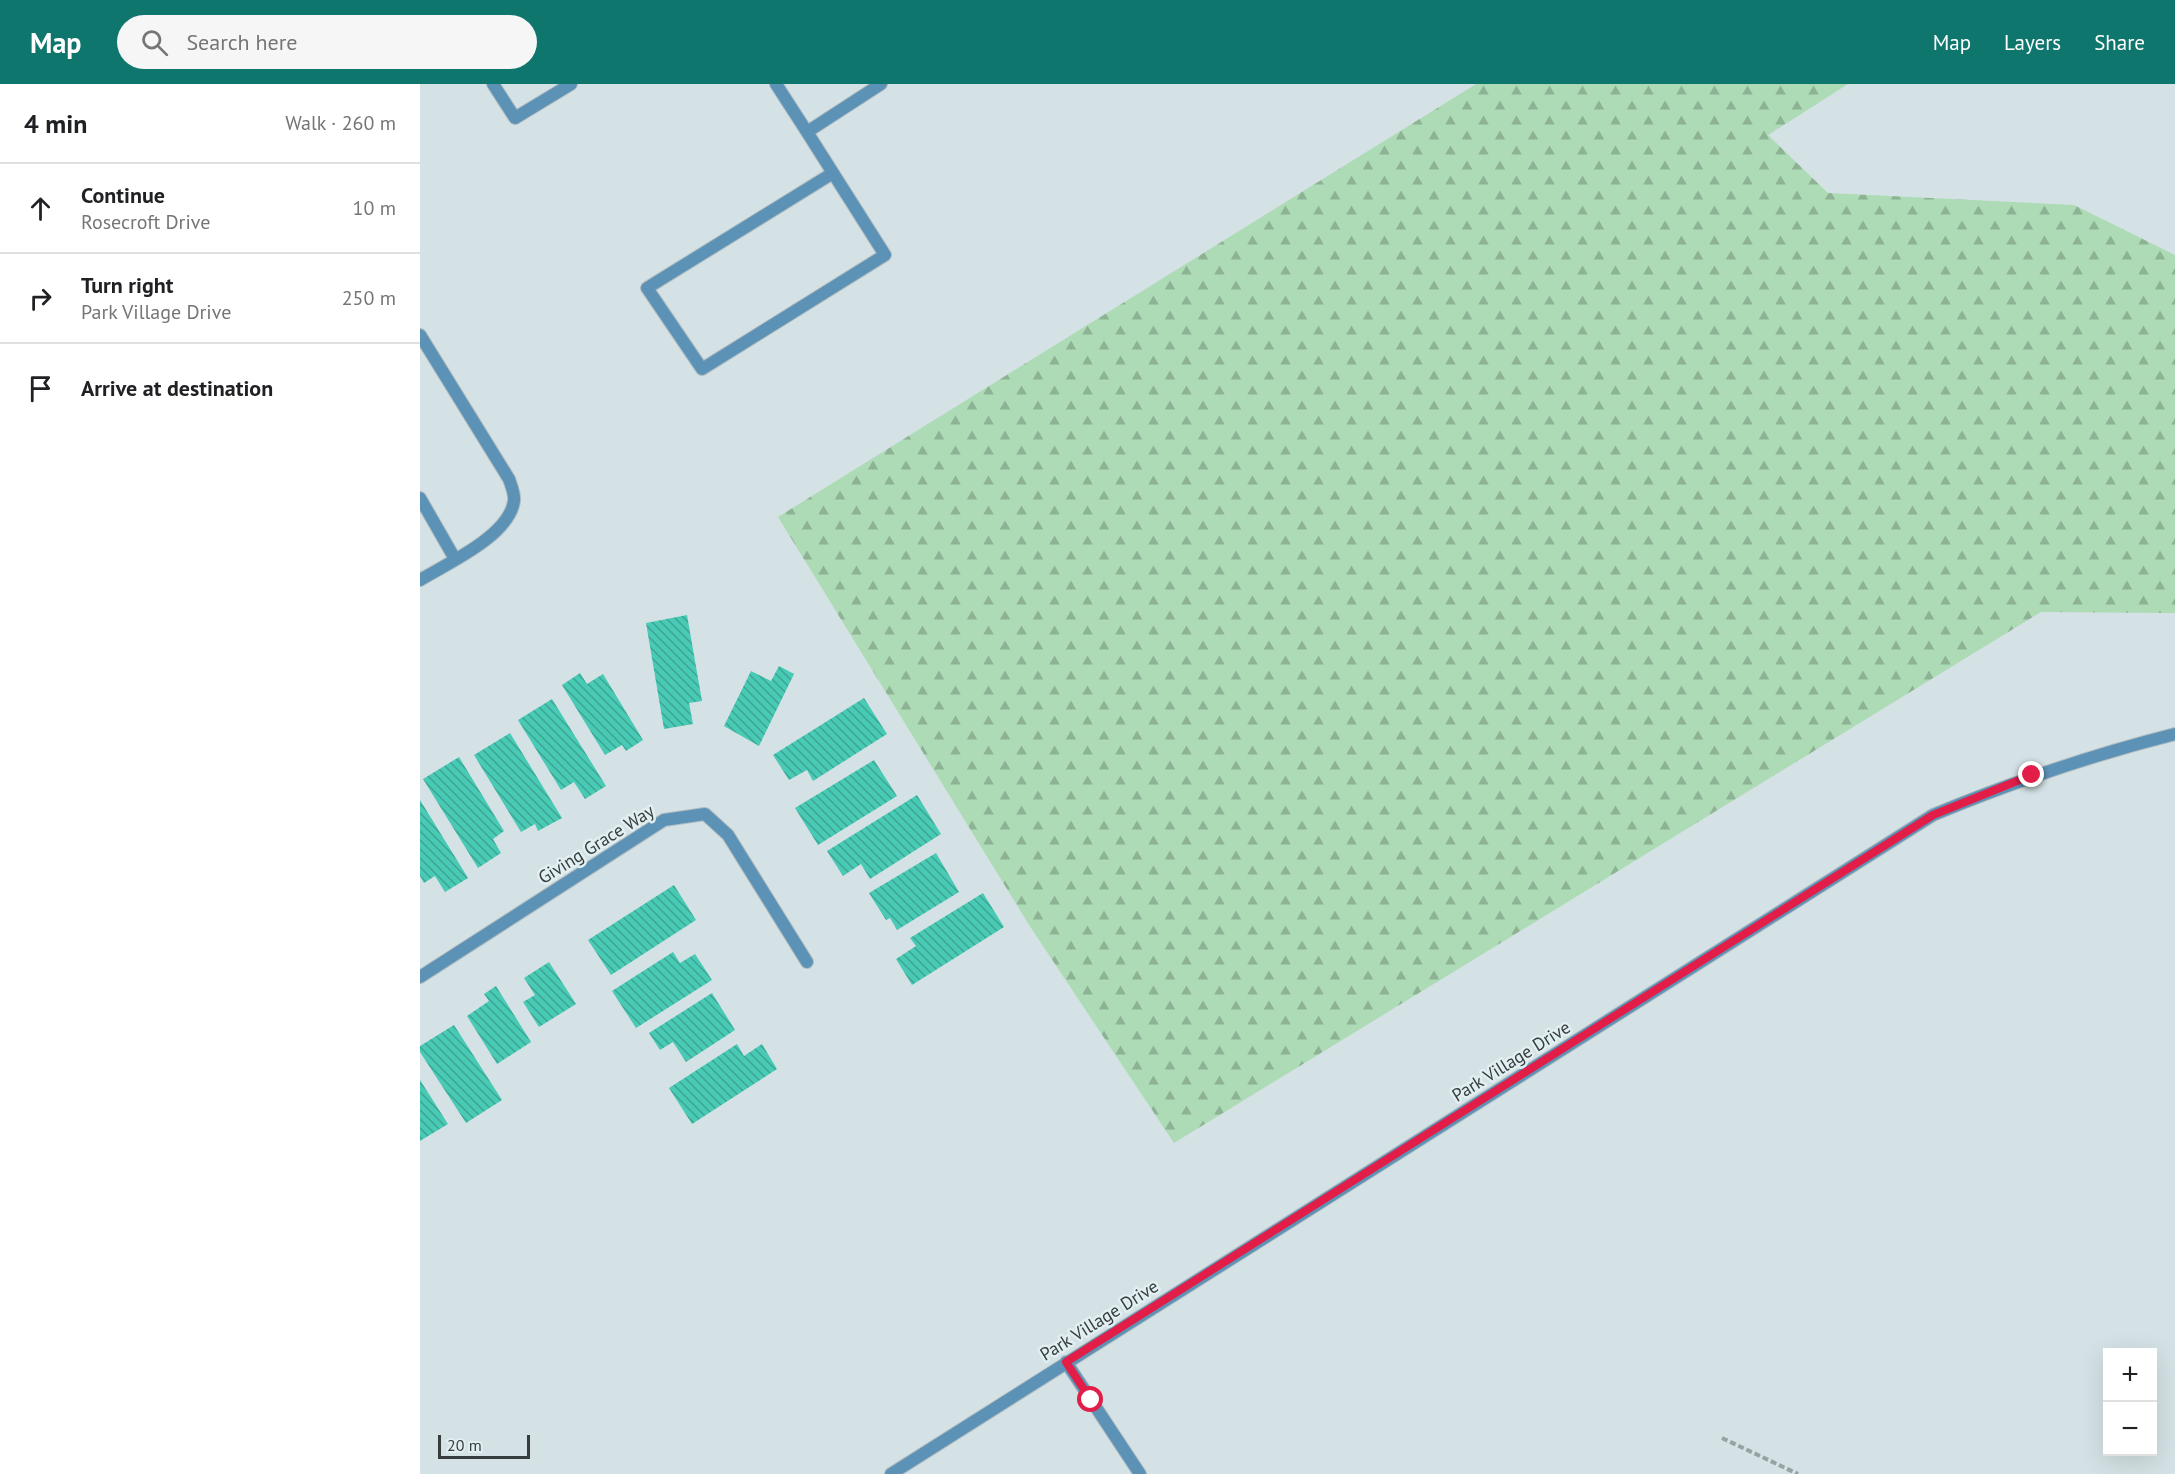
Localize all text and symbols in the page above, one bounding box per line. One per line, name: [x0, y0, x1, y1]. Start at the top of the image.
search box: [117, 15, 537, 69]
text: Map: [30, 24, 81, 61]
icon: search: [138, 26, 171, 59]
text: Search here: [186, 28, 297, 56]
text: Map: [1933, 29, 1971, 56]
text: Layers: [2004, 29, 2061, 56]
text: Share: [2094, 29, 2145, 56]
text: 4 min: [24, 107, 87, 140]
text: Walk · 260 m: [285, 110, 396, 136]
text: Continue: [81, 181, 165, 209]
icon: ahead: [24, 192, 57, 225]
text: 10 m: [353, 195, 396, 221]
text: Rosecroft Drive: [81, 209, 210, 235]
text: Turn right: [81, 271, 173, 299]
icon: right: [24, 282, 57, 315]
text: 250 m: [342, 285, 396, 311]
text: Park Village Drive: [81, 299, 231, 325]
icon: arrive: [24, 372, 57, 405]
text: Arrive at destination: [81, 374, 273, 402]
route end: [2018, 761, 2044, 787]
street label: Giving Grace Way: [534, 799, 659, 889]
street label: Park Village Drive: [1448, 1015, 1574, 1107]
street label: Park Village Drive: [1036, 1274, 1162, 1366]
map controls: [2103, 1348, 2157, 1456]
button: +: [2103, 1348, 2157, 1402]
route start: [1077, 1386, 1103, 1412]
button: −: [2103, 1402, 2157, 1456]
scale bar: [438, 1432, 530, 1460]
text: 20 m: [447, 1435, 482, 1455]

